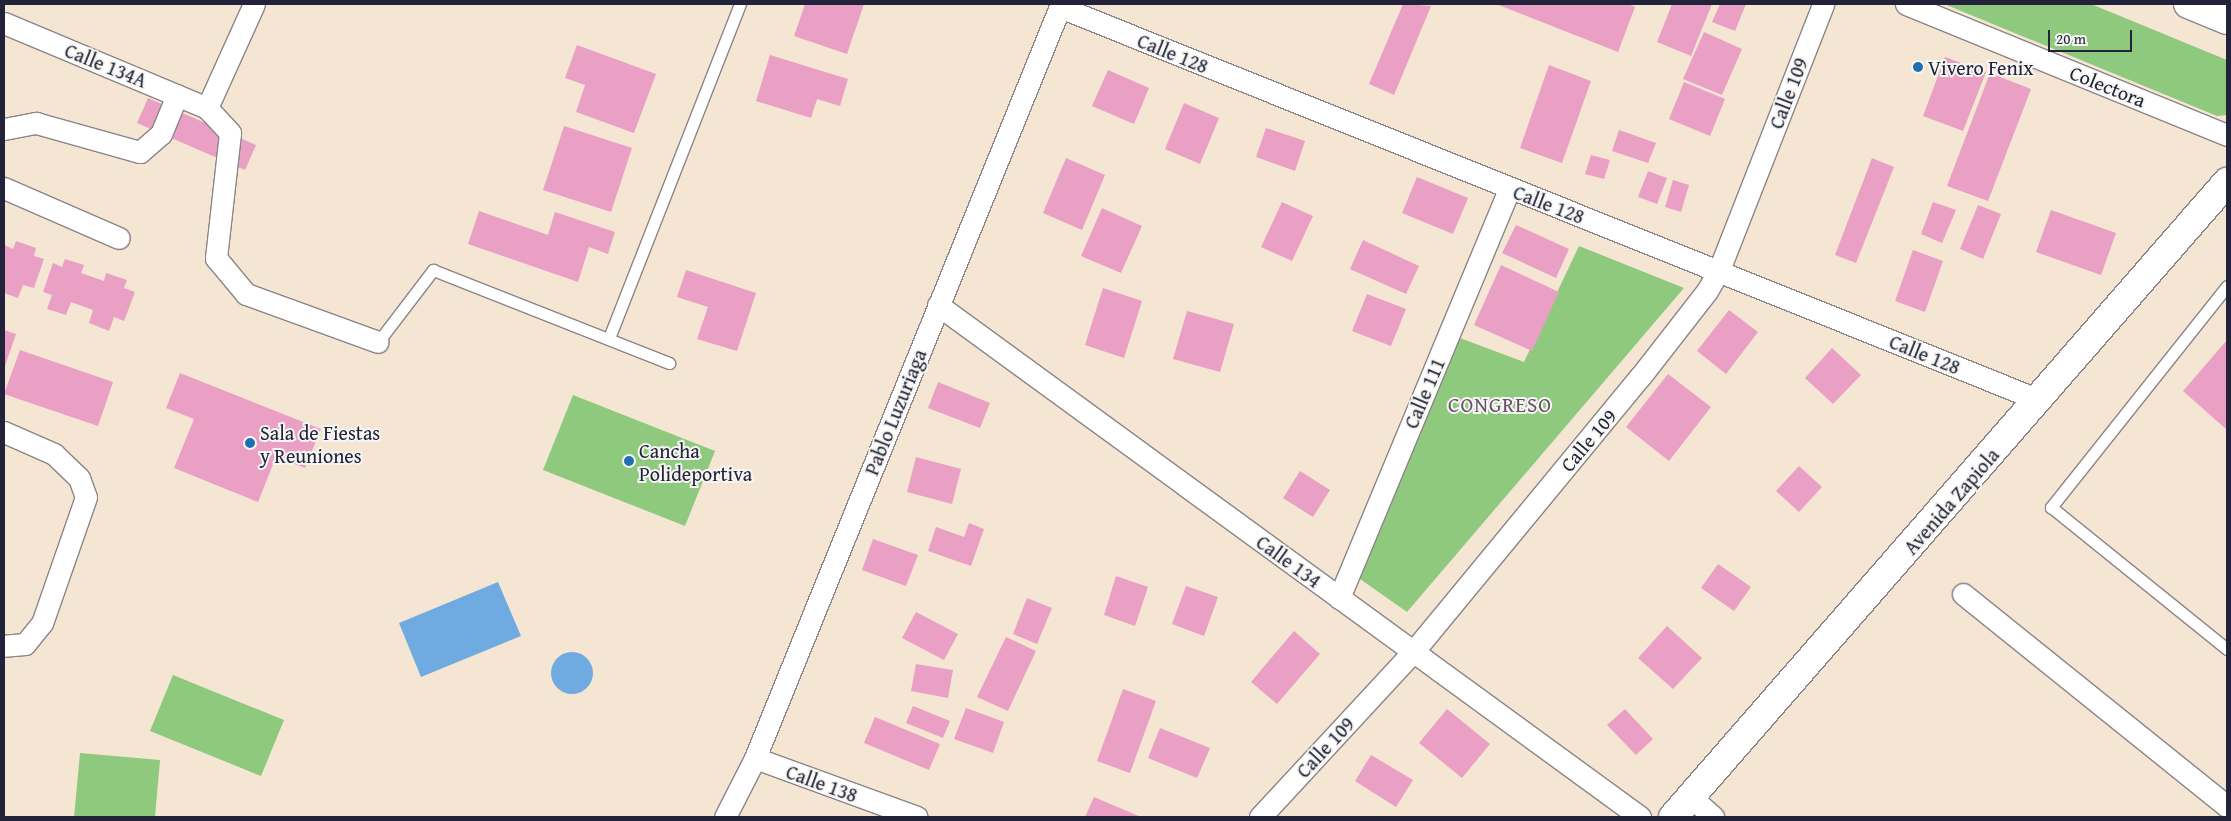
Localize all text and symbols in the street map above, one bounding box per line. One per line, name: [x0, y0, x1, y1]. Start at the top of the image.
scale bar: [2051, 20, 2135, 52]
street label: Calle 128: [1134, 28, 1212, 78]
text: 20 m: [2056, 28, 2086, 49]
street label: Calle 134A: [61, 38, 151, 92]
street label: Calle 109: [1763, 54, 1813, 132]
place label: Vivero Fenix: [1928, 55, 2034, 79]
street label: Colectora: [2067, 60, 2149, 112]
marker: Vivero Fenix: [1912, 61, 1924, 73]
street label: Calle 128: [1510, 179, 1588, 229]
street label: Calle 128: [1886, 329, 1964, 379]
street label: Pablo Luzuriaga: [859, 346, 931, 478]
street label: Calle 111: [1398, 354, 1450, 432]
district label: CONGRESO: [1447, 392, 1553, 418]
street label: Calle 109: [1555, 404, 1621, 476]
place label: Sala de Fiestas y Reuniones: [260, 420, 380, 467]
marker: Sala de Fiestas y Reuniones: [244, 437, 256, 449]
place label: Cancha Polideportiva: [639, 438, 752, 485]
street label: Avenida Zapiola: [1898, 443, 2004, 559]
marker: Cancha Polideportiva: [623, 455, 635, 467]
street label: Calle 134: [1252, 529, 1326, 593]
street label: Calle 109: [1291, 712, 1359, 782]
street label: Calle 138: [783, 759, 861, 807]

